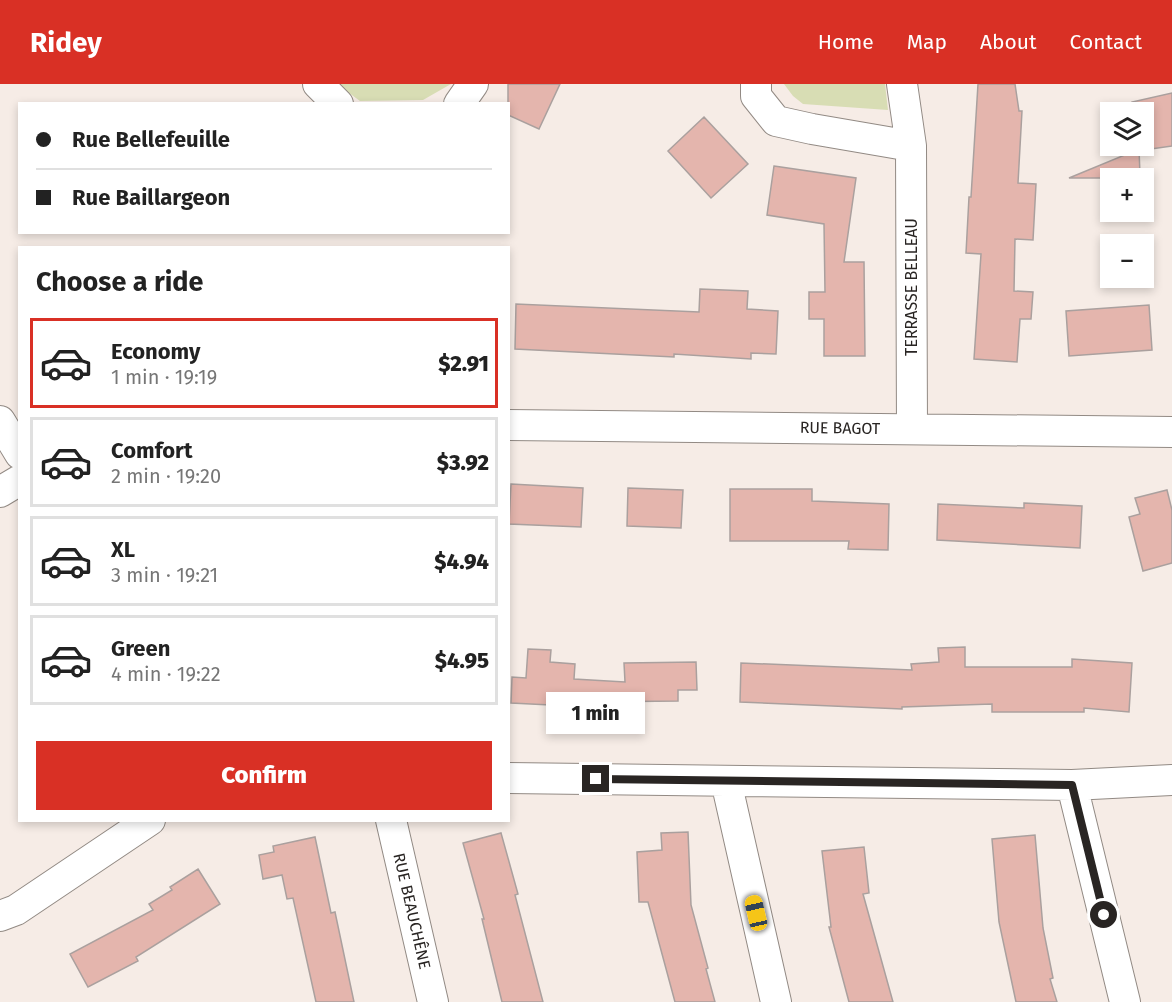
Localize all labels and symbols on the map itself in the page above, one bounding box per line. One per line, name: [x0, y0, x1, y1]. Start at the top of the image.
street label: TERRASSE BELLEAU: [902, 218, 921, 356]
street label: RUE BAGOT: [800, 418, 881, 438]
callout: 1 min: [546, 692, 646, 734]
route end: [582, 765, 609, 792]
street label: RUE BEAUCHÊNE: [389, 851, 436, 971]
car: [743, 893, 769, 933]
route start: [1090, 901, 1117, 928]

